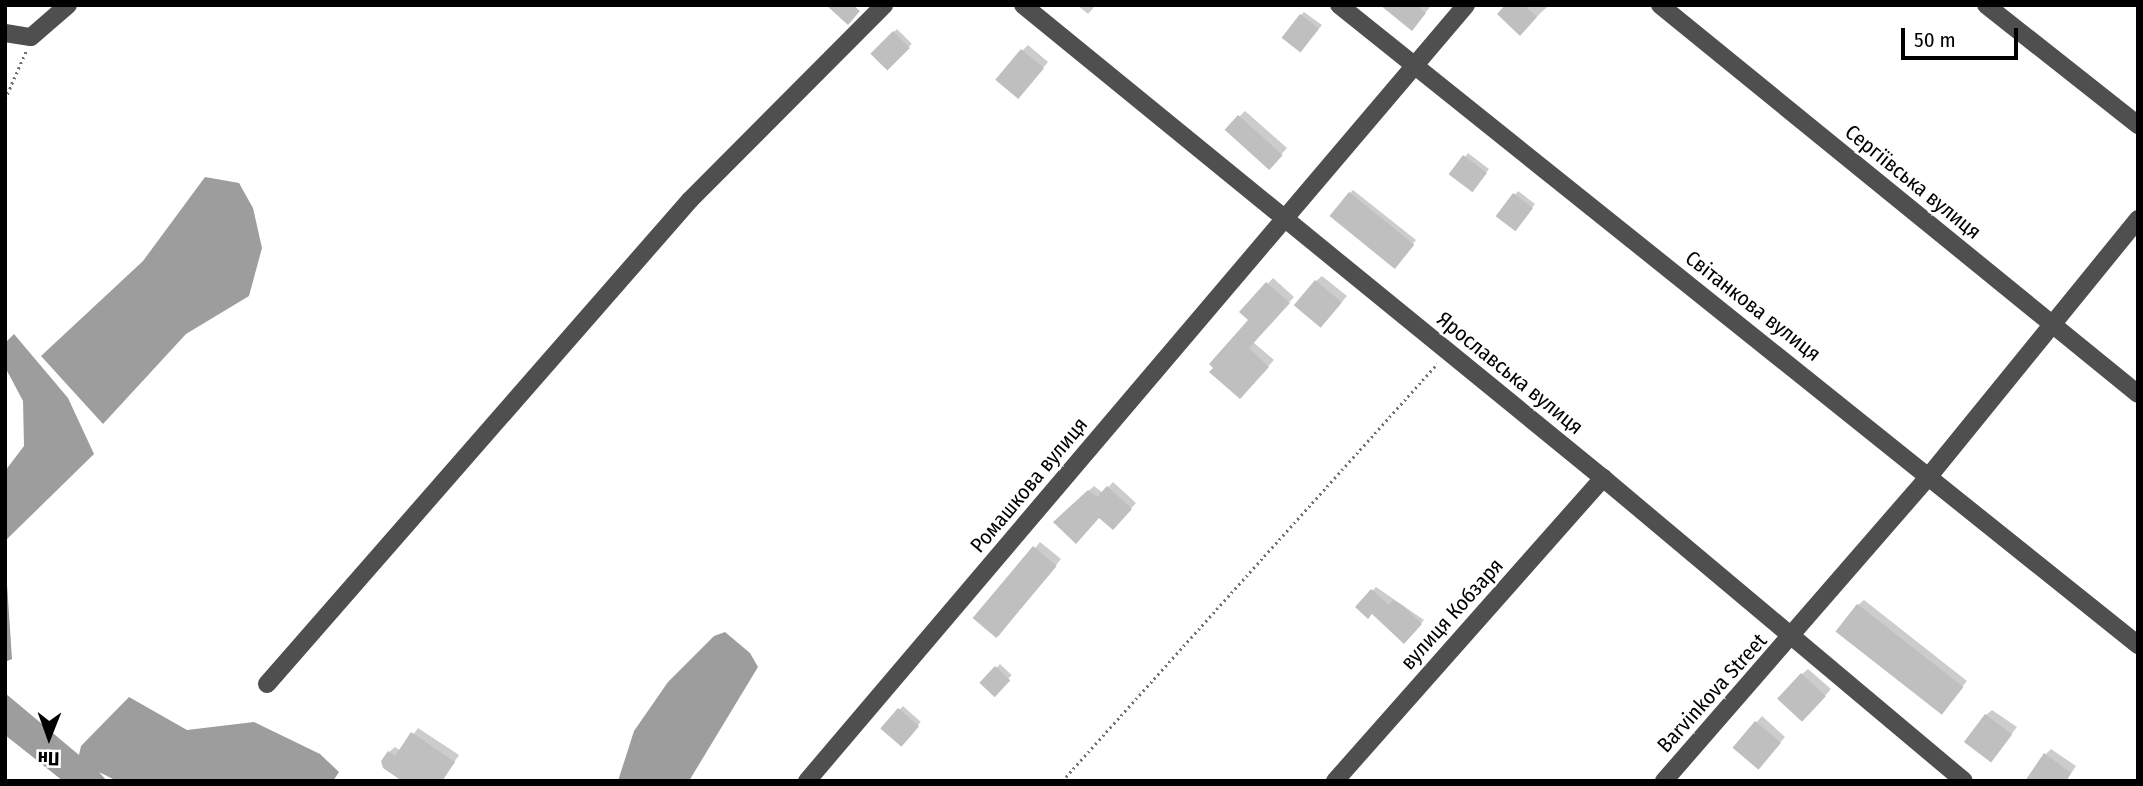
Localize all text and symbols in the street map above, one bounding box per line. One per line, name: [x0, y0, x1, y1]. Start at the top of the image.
scale bar: [1905, 14, 2022, 58]
text: 50 m: [1914, 27, 1956, 53]
street label: Сергіївська вулиця: [1840, 119, 1986, 245]
street label: Світанкова вулиця: [1680, 245, 1826, 367]
street label: Ярославська вулиця: [1432, 306, 1588, 440]
street label: Ромашкова вулиця: [965, 412, 1093, 558]
street label: вулиця Кобзаря: [1395, 553, 1509, 675]
street label: Barvinkova Street: [1652, 628, 1772, 758]
north arrow: [14, 702, 84, 772]
text: Пн: [38, 747, 60, 770]

